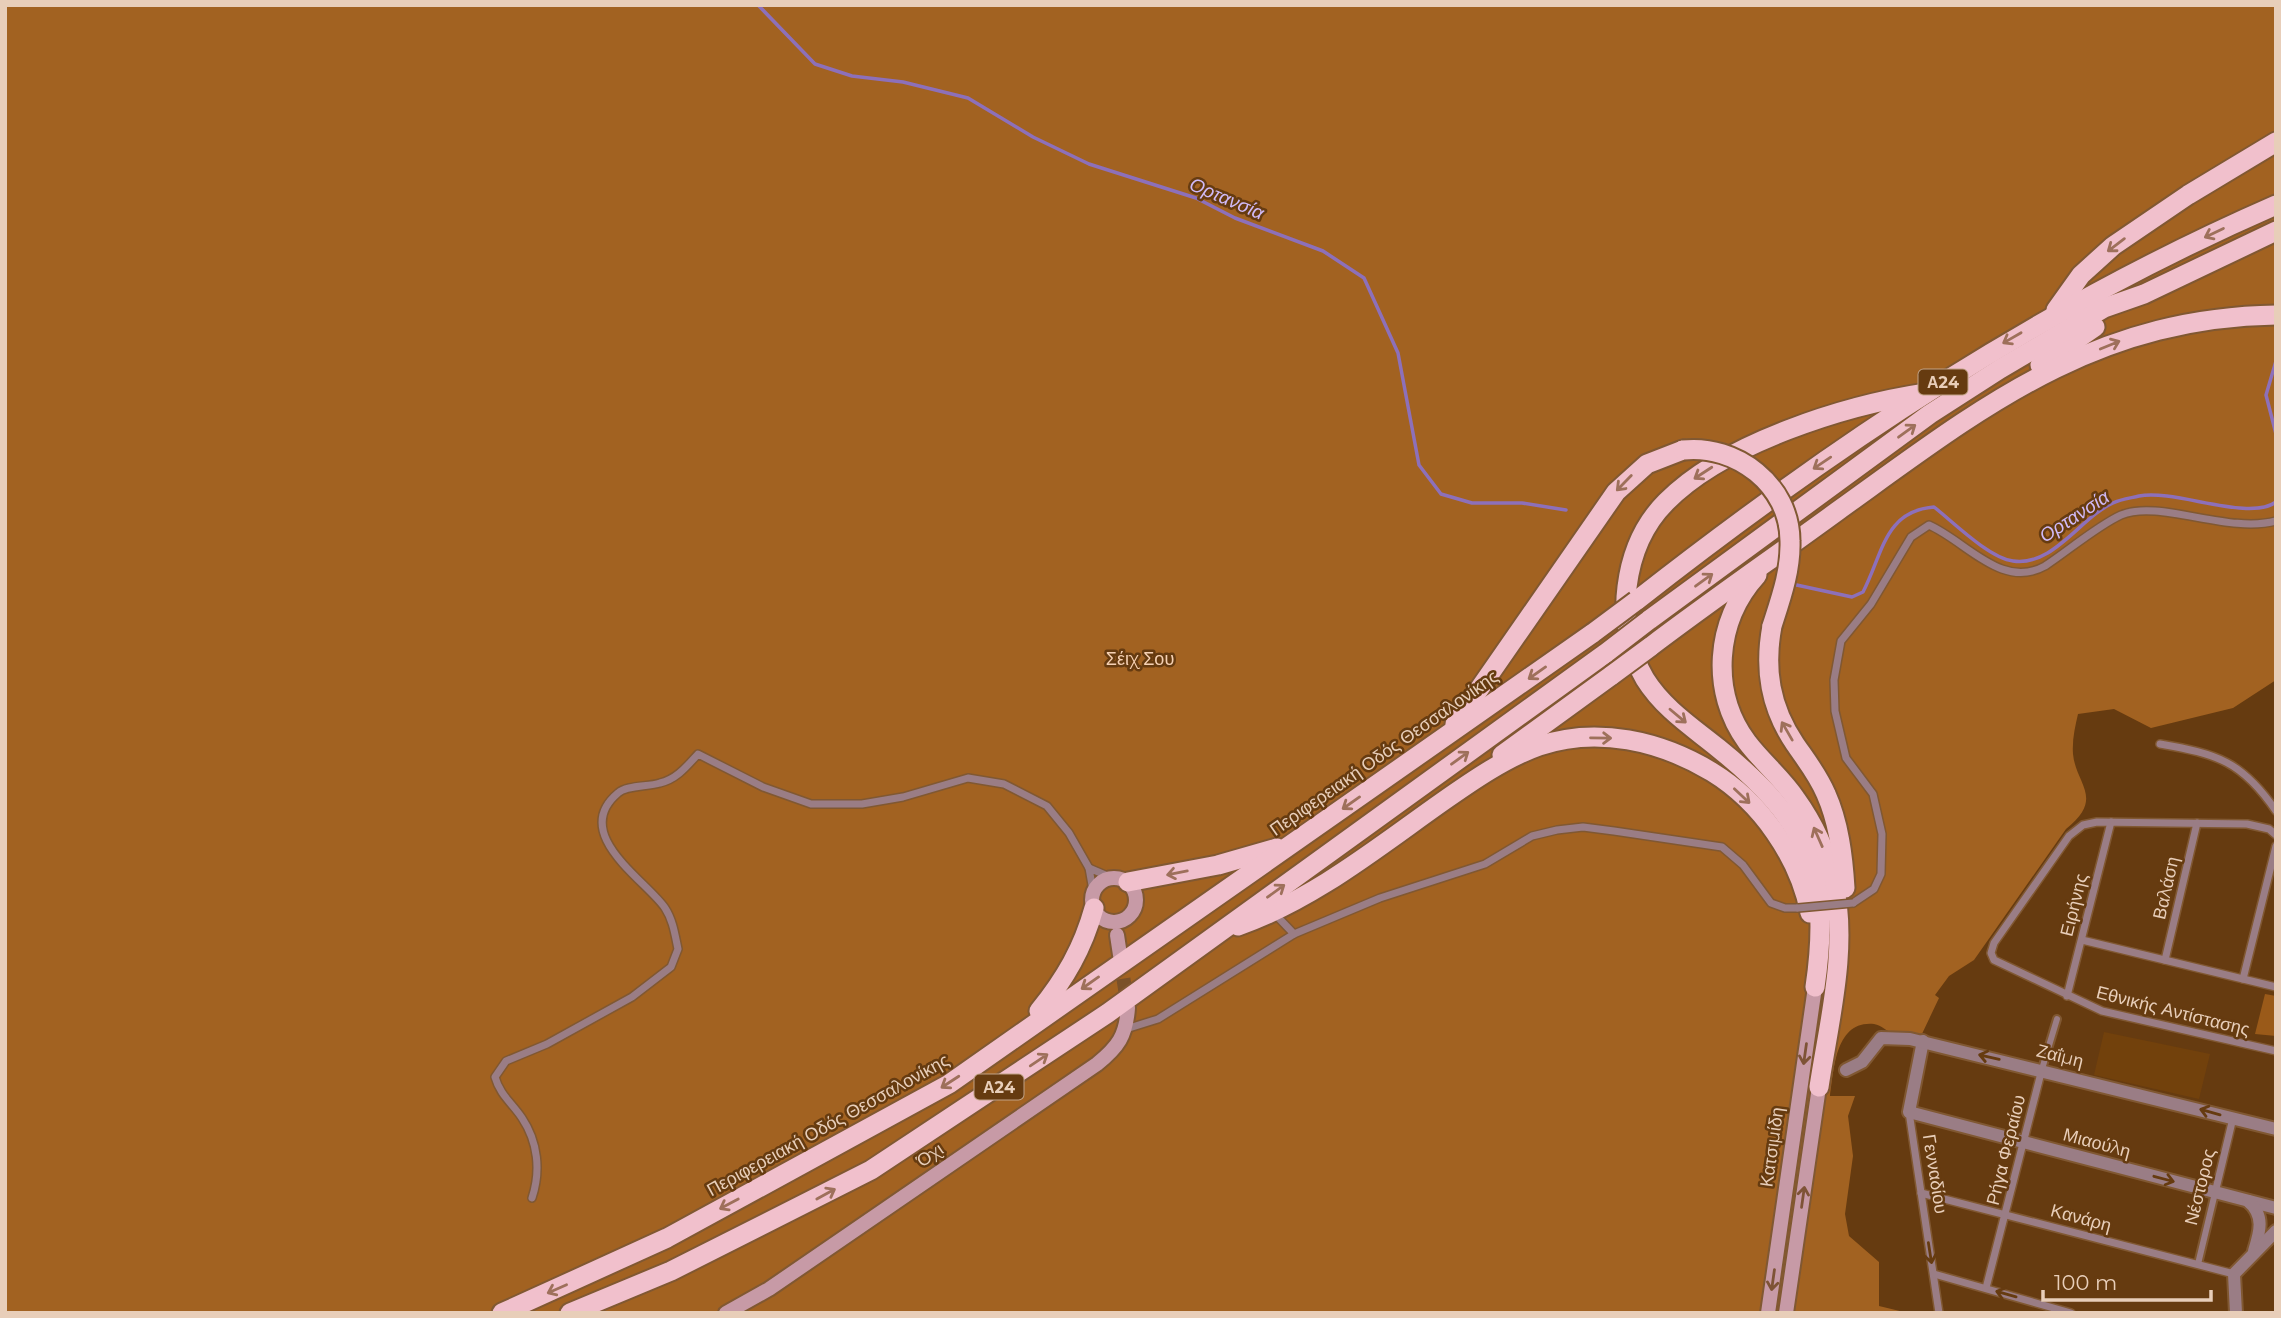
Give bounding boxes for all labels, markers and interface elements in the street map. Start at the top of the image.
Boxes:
water label: Ορτανσία [1186,172,1269,225]
one-way arrow [2204,227,2225,241]
one-way arrow [2107,238,2125,253]
one-way arrow [2002,332,2022,346]
one-way arrow [2099,338,2121,351]
road number: Α24 [1918,370,1968,394]
one-way arrow [1897,424,1916,439]
one-way arrow [1813,456,1832,470]
one-way arrow [1693,467,1713,481]
one-way arrow [1616,474,1633,491]
water label: Ορτανσία [2035,485,2115,548]
one-way arrow [1694,573,1713,587]
park label: Σέιχ Σου [1106,648,1174,670]
street label: Περιφερειακή Οδός Θεσσαλονίκης [1266,665,1503,841]
one-way arrow [1528,666,1547,680]
one-way arrow [1668,708,1686,723]
one-way arrow [1780,721,1794,741]
one-way arrow [1589,731,1612,744]
one-way arrow [1450,751,1469,765]
one-way arrow [1733,788,1750,805]
one-way arrow [1342,796,1361,810]
one-way arrow [1811,827,1824,848]
street label: Βαλάση [2148,854,2184,922]
one-way arrow [1166,866,1189,880]
street label: Ειρήνης [2056,871,2092,939]
one-way arrow [1266,883,1285,898]
one-way arrow [1081,976,1100,990]
street label: Εθνικής Αντίστασης [2094,981,2252,1041]
street label: Ζαΐμη [2034,1040,2086,1072]
one-way arrow [1798,1043,1811,1065]
street label: Περιφερειακή Οδός Θεσσαλονίκης [703,1049,953,1201]
one-way arrow [1978,1050,2001,1063]
one-way arrow [1029,1053,1049,1067]
road number: Α24 [974,1074,1024,1100]
one-way arrow [941,1075,960,1090]
street label: Ρήγα Φεραίου [1982,1093,2030,1207]
one-way arrow [2199,1104,2221,1117]
street label: Κατσιμίδη [1756,1106,1788,1188]
street label: Μιαούλη [2061,1123,2133,1163]
street label: Γενναδίου [1918,1133,1952,1215]
street label: Όχι [912,1138,948,1172]
street label: Νέστορος [2180,1146,2220,1227]
one-way arrow [2152,1173,2175,1186]
one-way arrow [1797,1186,1810,1209]
one-way arrow [815,1187,836,1200]
one-way arrow [720,1197,740,1211]
street label: Κανάρη [2048,1199,2114,1237]
one-way arrow [1924,1241,1937,1263]
scale bar [2043,1258,2211,1302]
one-way arrow [1766,1268,1779,1291]
text: 100 m [2054,1270,2117,1295]
one-way arrow [547,1283,568,1296]
one-way arrow [1995,1287,2018,1300]

